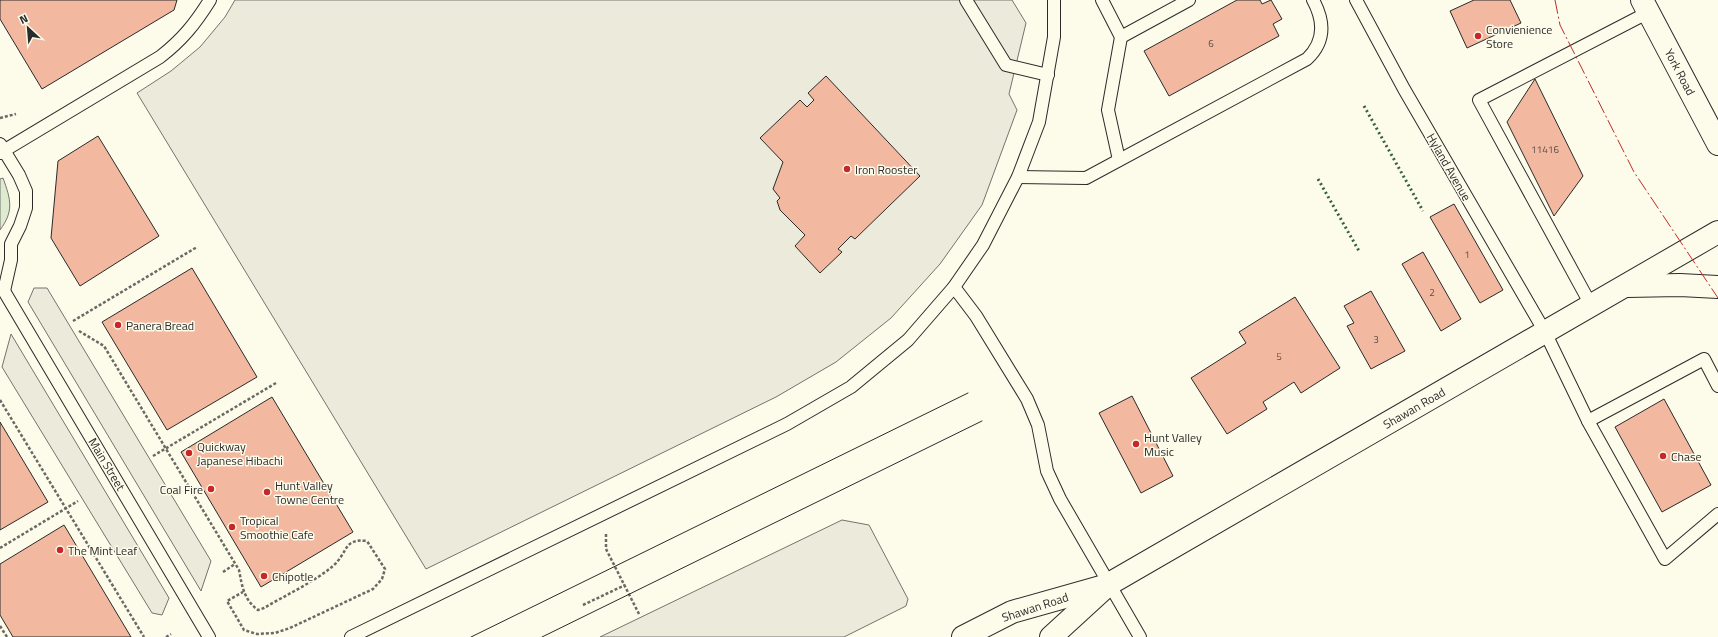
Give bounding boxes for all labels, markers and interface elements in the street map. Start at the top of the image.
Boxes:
north arrow [8,8,48,48]
text: N [17,10,31,28]
place label: Convienience Store [1486,20,1552,53]
marker: Convienience Store [1473,31,1483,41]
house number: 6 [1208,36,1214,51]
street label: York Road [1660,45,1700,99]
street label: Hyland Avenue [1422,129,1476,205]
house number: 11416 [1531,142,1559,157]
place label: Iron Rooster [855,160,917,179]
marker: Iron Rooster [842,164,852,174]
house number: 1 [1464,247,1470,262]
house number: 2 [1429,285,1435,300]
place label: Panera Bread [126,316,194,335]
marker: Panera Bread [113,320,123,330]
house number: 3 [1373,332,1379,347]
house number: 5 [1276,349,1282,364]
street label: Shawan Road [1379,382,1449,434]
place label: Hunt Valley Music [1144,428,1202,461]
street label: Main Street [84,434,131,495]
place label: Quickway Japanese Hibachi [197,437,283,470]
marker: Hunt Valley Music [1131,439,1141,449]
place label: Chase [1671,447,1702,466]
marker: Quickway Japanese Hibachi [184,448,194,458]
marker: Chase [1658,451,1668,461]
place label: Hunt Valley Towne Centre [275,476,344,509]
place label: Coal Fire [160,480,203,499]
marker: Coal Fire [206,484,216,494]
marker: Hunt Valley Towne Centre [262,487,272,497]
place label: Tropical Smoothie Cafe [240,511,314,544]
marker: Tropical Smoothie Cafe [227,522,237,532]
place label: The Mint Leaf [68,541,137,560]
marker: The Mint Leaf [55,545,65,555]
place label: Chipotle [272,567,313,586]
marker: Chipotle [259,571,269,581]
street label: Shawan Road [999,587,1071,627]

